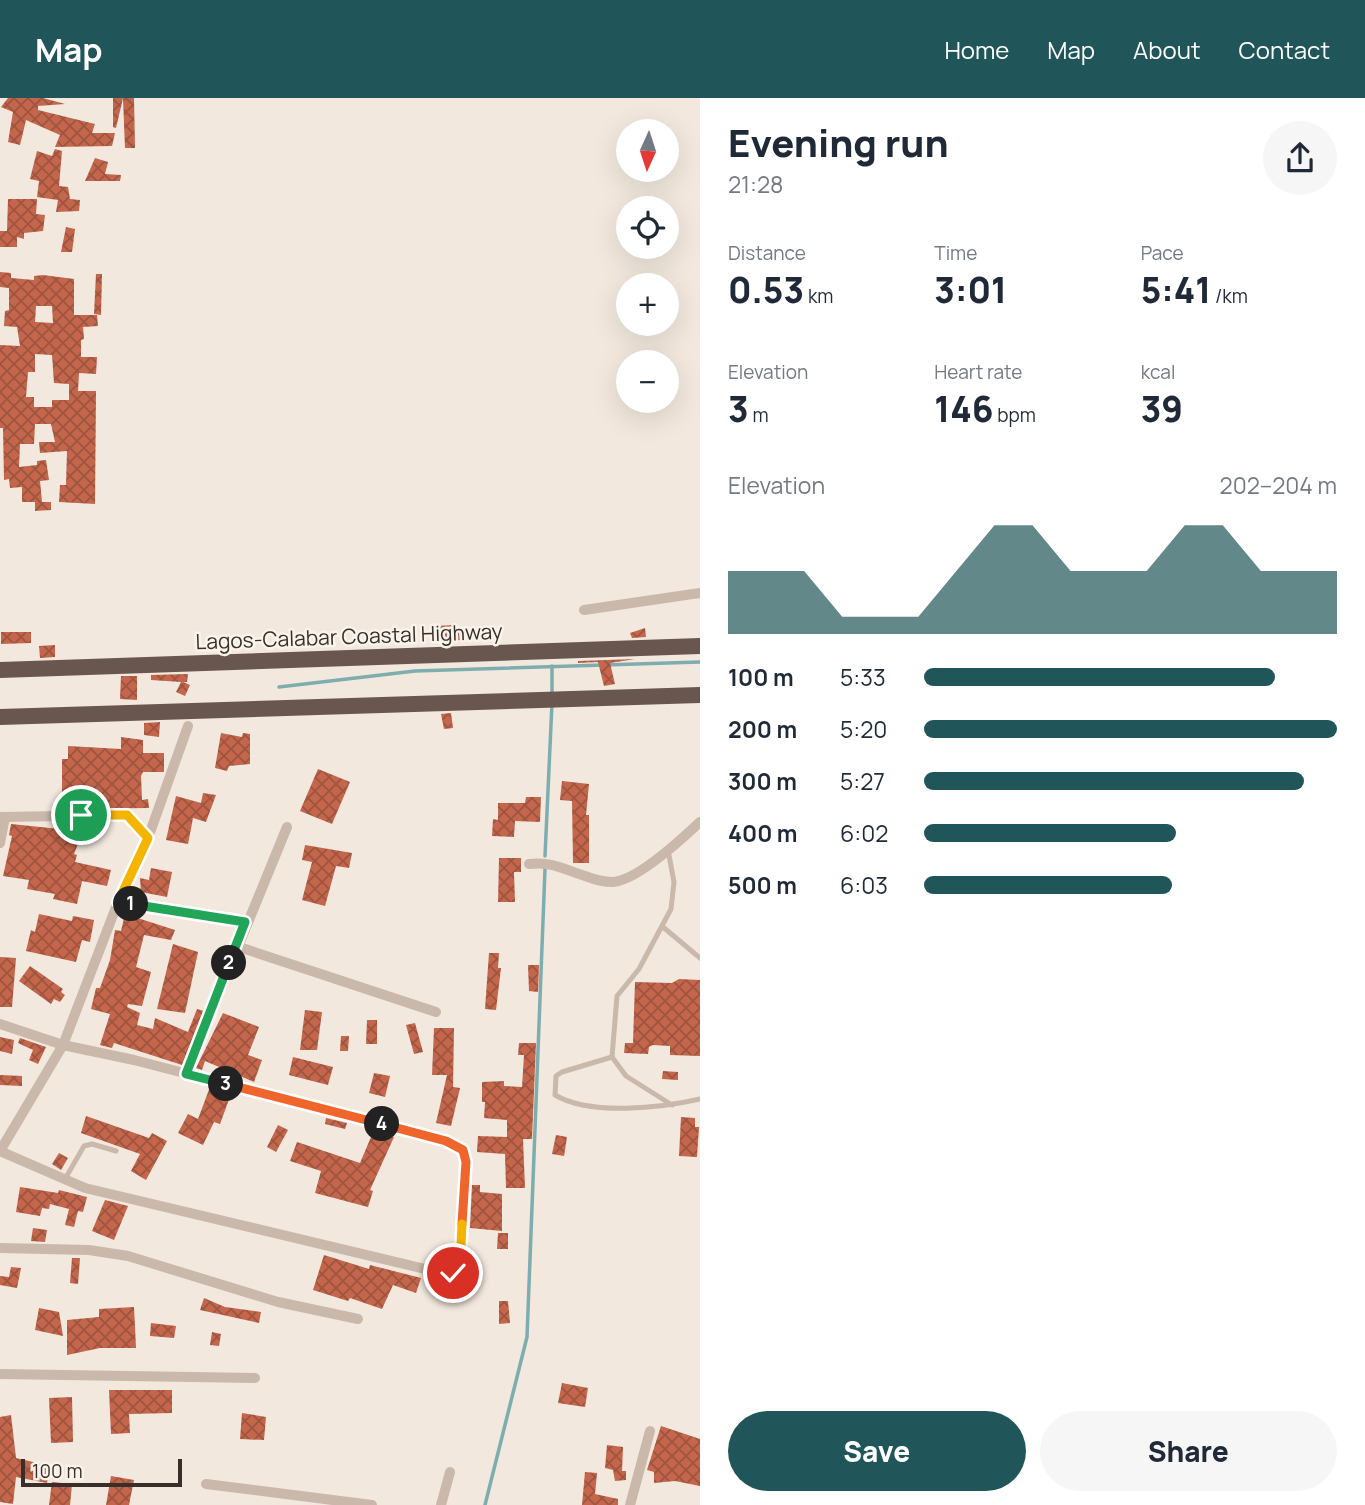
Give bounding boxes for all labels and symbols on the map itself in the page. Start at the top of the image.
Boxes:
north arrow [616,119,679,182]
street label: Lagos-Calabar Coastal Highway [195,617,503,655]
pin [51,785,111,845]
pin: 1 [114,886,148,922]
pin: 2 [212,946,246,980]
pin: 3 [208,1066,244,1102]
pin: 4 [364,1107,400,1142]
pin [423,1243,483,1303]
scale bar [21,1456,182,1488]

